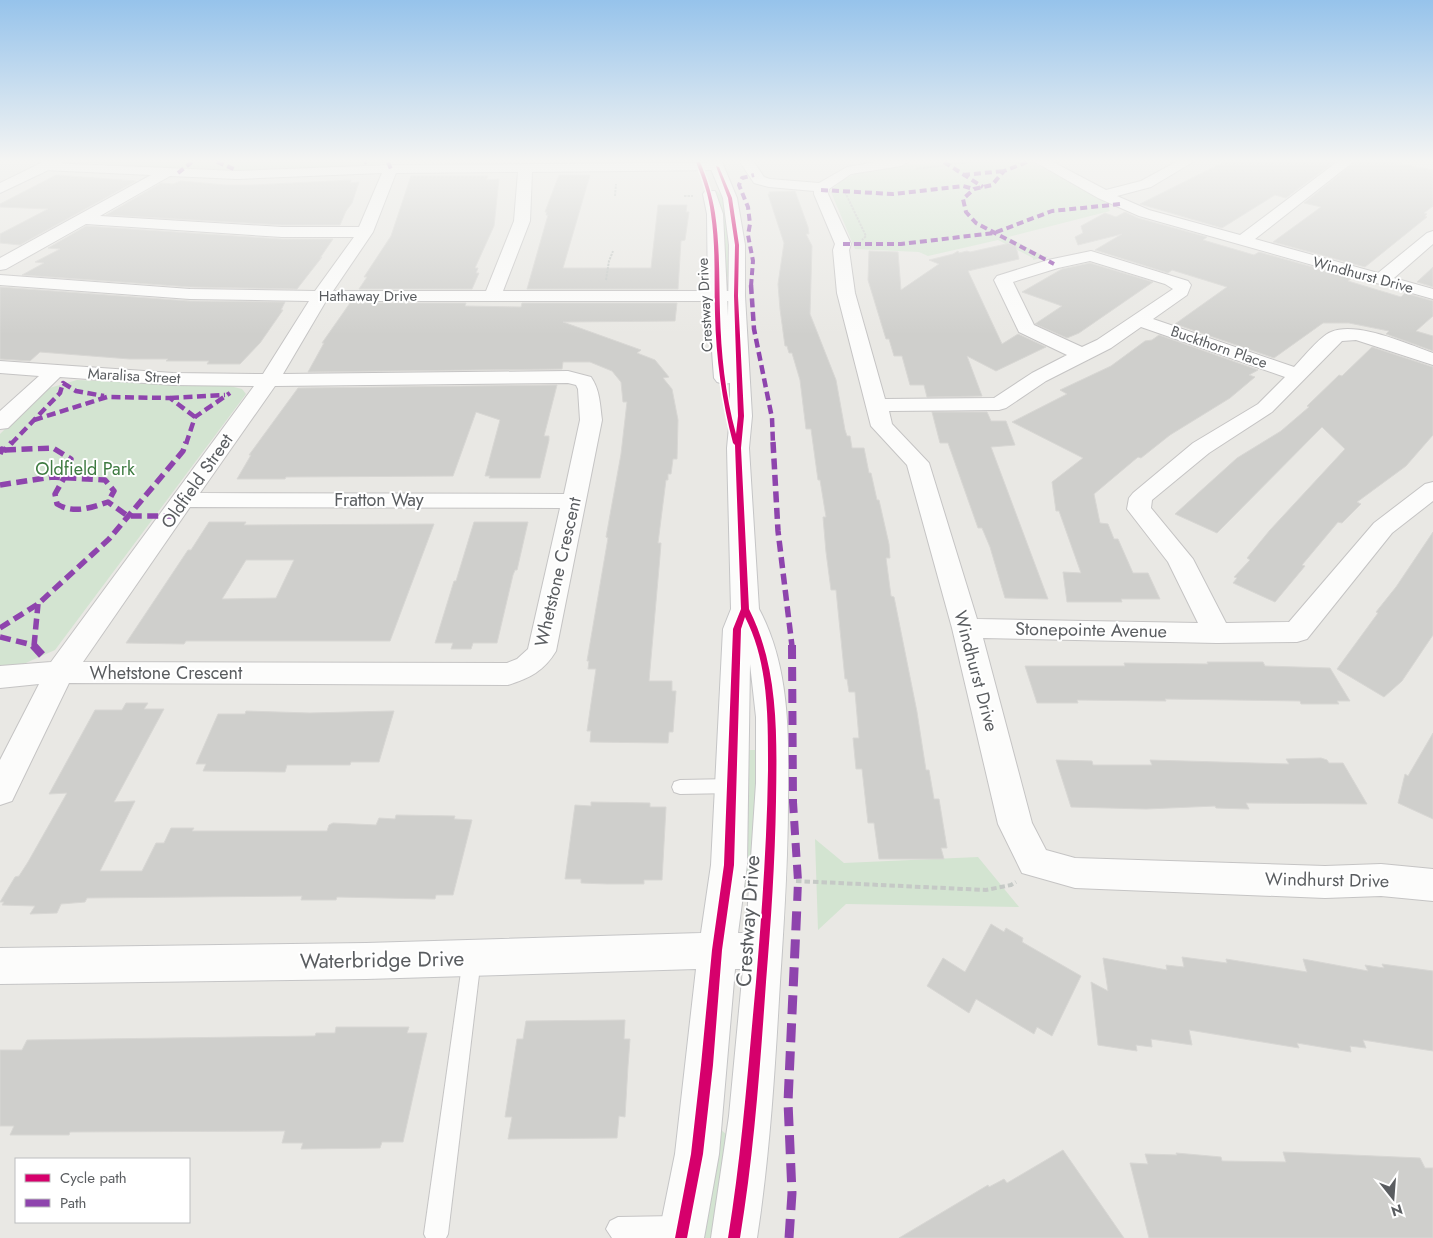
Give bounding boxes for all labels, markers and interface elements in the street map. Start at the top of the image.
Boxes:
street label: Windhurst Drive [1310,251,1416,299]
street label: Crestway Drive [692,257,718,353]
street label: Hathaway Drive [319,285,417,307]
street label: Buckthorn Place [1168,320,1271,374]
street label: Maralisa Street [87,363,181,389]
street label: Oldfield Street [155,428,240,534]
park label: Oldfield Park [35,456,135,482]
street label: Fratton Way [334,487,424,513]
street label: Whetstone Crescent [528,494,588,649]
street label: Windhurst Drive [947,608,1005,734]
street label: Stonepointe Avenue [1015,616,1167,644]
street label: Whetstone Crescent [90,660,243,686]
street label: Crestway Drive [728,854,768,988]
street label: Windhurst Drive [1265,866,1389,894]
street label: Waterbridge Drive [300,944,465,976]
legend [15,1158,190,1223]
text: Cycle path [60,1167,127,1189]
north arrow [1368,1173,1418,1223]
text: Path [60,1192,86,1214]
text: N [1389,1199,1405,1222]

